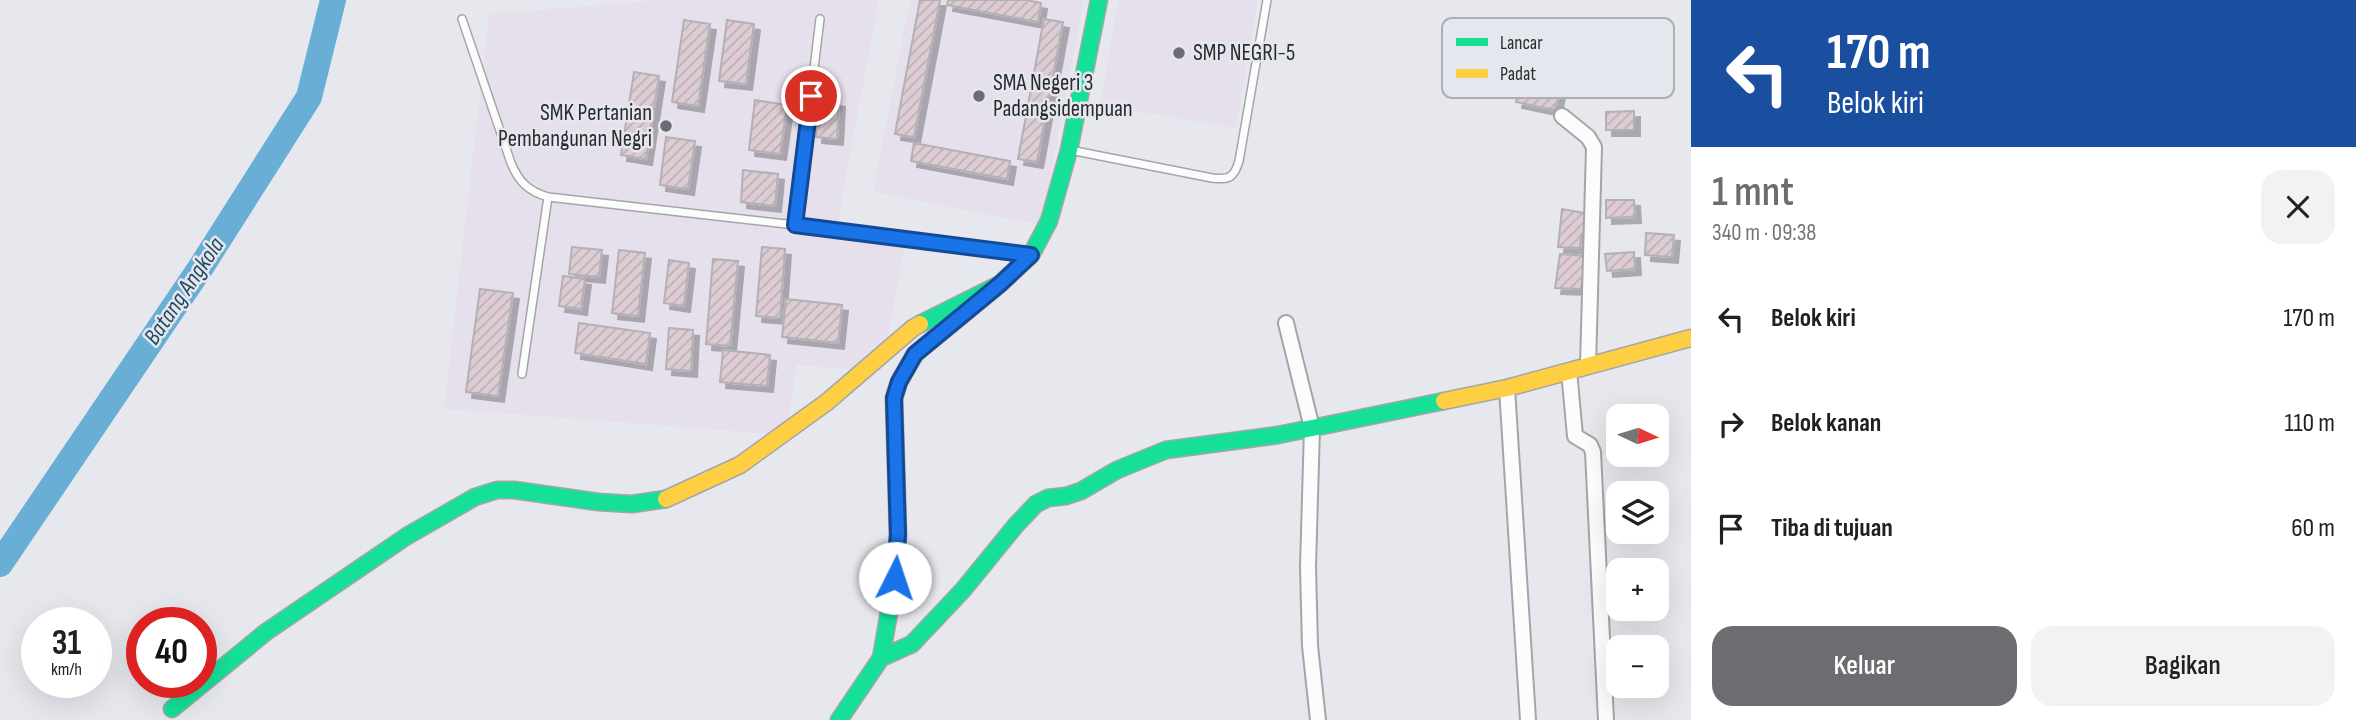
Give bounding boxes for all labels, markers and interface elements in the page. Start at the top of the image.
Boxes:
legend [1442,18,1674,98]
text: 170 m [1827,24,1931,83]
icon: left [1712,28,1803,119]
text: Lancar [1500,32,1543,55]
place label: SMP NEGRI-5 [1193,39,1295,67]
marker: SMP NEGRI-5 [1171,45,1187,61]
text: Padat [1500,63,1536,86]
pin [781,66,841,126]
place label: SMA Negeri 3 Padangsidempuan [993,69,1133,123]
icon: arrive [792,77,830,115]
text: Belok kiri [1827,84,1924,123]
marker: SMA Negeri 3 Padangsidempuan [971,88,987,104]
place label: SMK Pertanian Pembangunan Negri [498,99,652,153]
marker: SMK Pertanian Pembangunan Negri [658,118,674,134]
text: 1 mnt [1712,167,1794,218]
button: close [2261,170,2335,244]
text: 340 m · 09:38 [1712,219,1816,247]
water label: Batang Angkola [138,232,231,350]
icon: left [1712,300,1750,338]
text: Belok kiri [1771,303,1856,334]
text: 170 m [2283,303,2335,334]
north arrow [1606,404,1670,467]
map controls [1606,404,1669,698]
icon: right [1712,405,1750,443]
text: Belok kanan [1771,408,1881,439]
text: 110 m [2284,408,2335,439]
button: layers [1606,481,1669,544]
icon: arrive [1712,510,1750,548]
text: Tiba di tujuan [1771,513,1893,544]
text: 60 m [2291,513,2335,544]
position arrow [858,541,932,615]
button: + [1606,558,1669,621]
speed limit sign: 40 [126,607,217,698]
text: 31 [52,622,81,665]
button: Keluar [1712,626,2017,706]
button: Bagikan [2031,626,2335,706]
button: − [1606,635,1669,698]
text: km/h [51,659,82,680]

